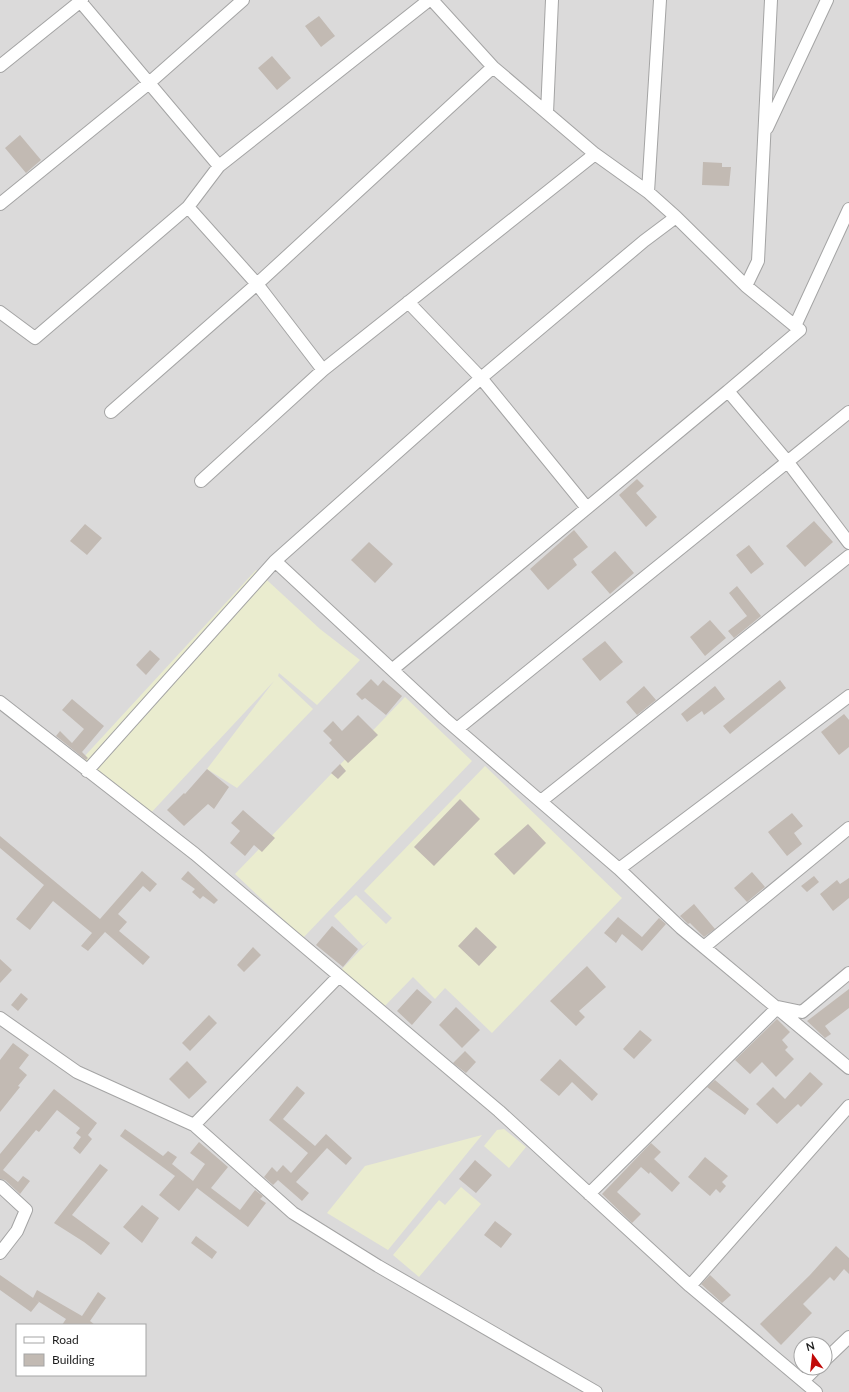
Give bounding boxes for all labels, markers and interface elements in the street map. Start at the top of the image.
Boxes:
legend [16,1324,146,1376]
text: Road [52,1332,79,1347]
north arrow [793,1336,833,1376]
text: N [805,1338,816,1353]
text: Building [52,1352,95,1367]

